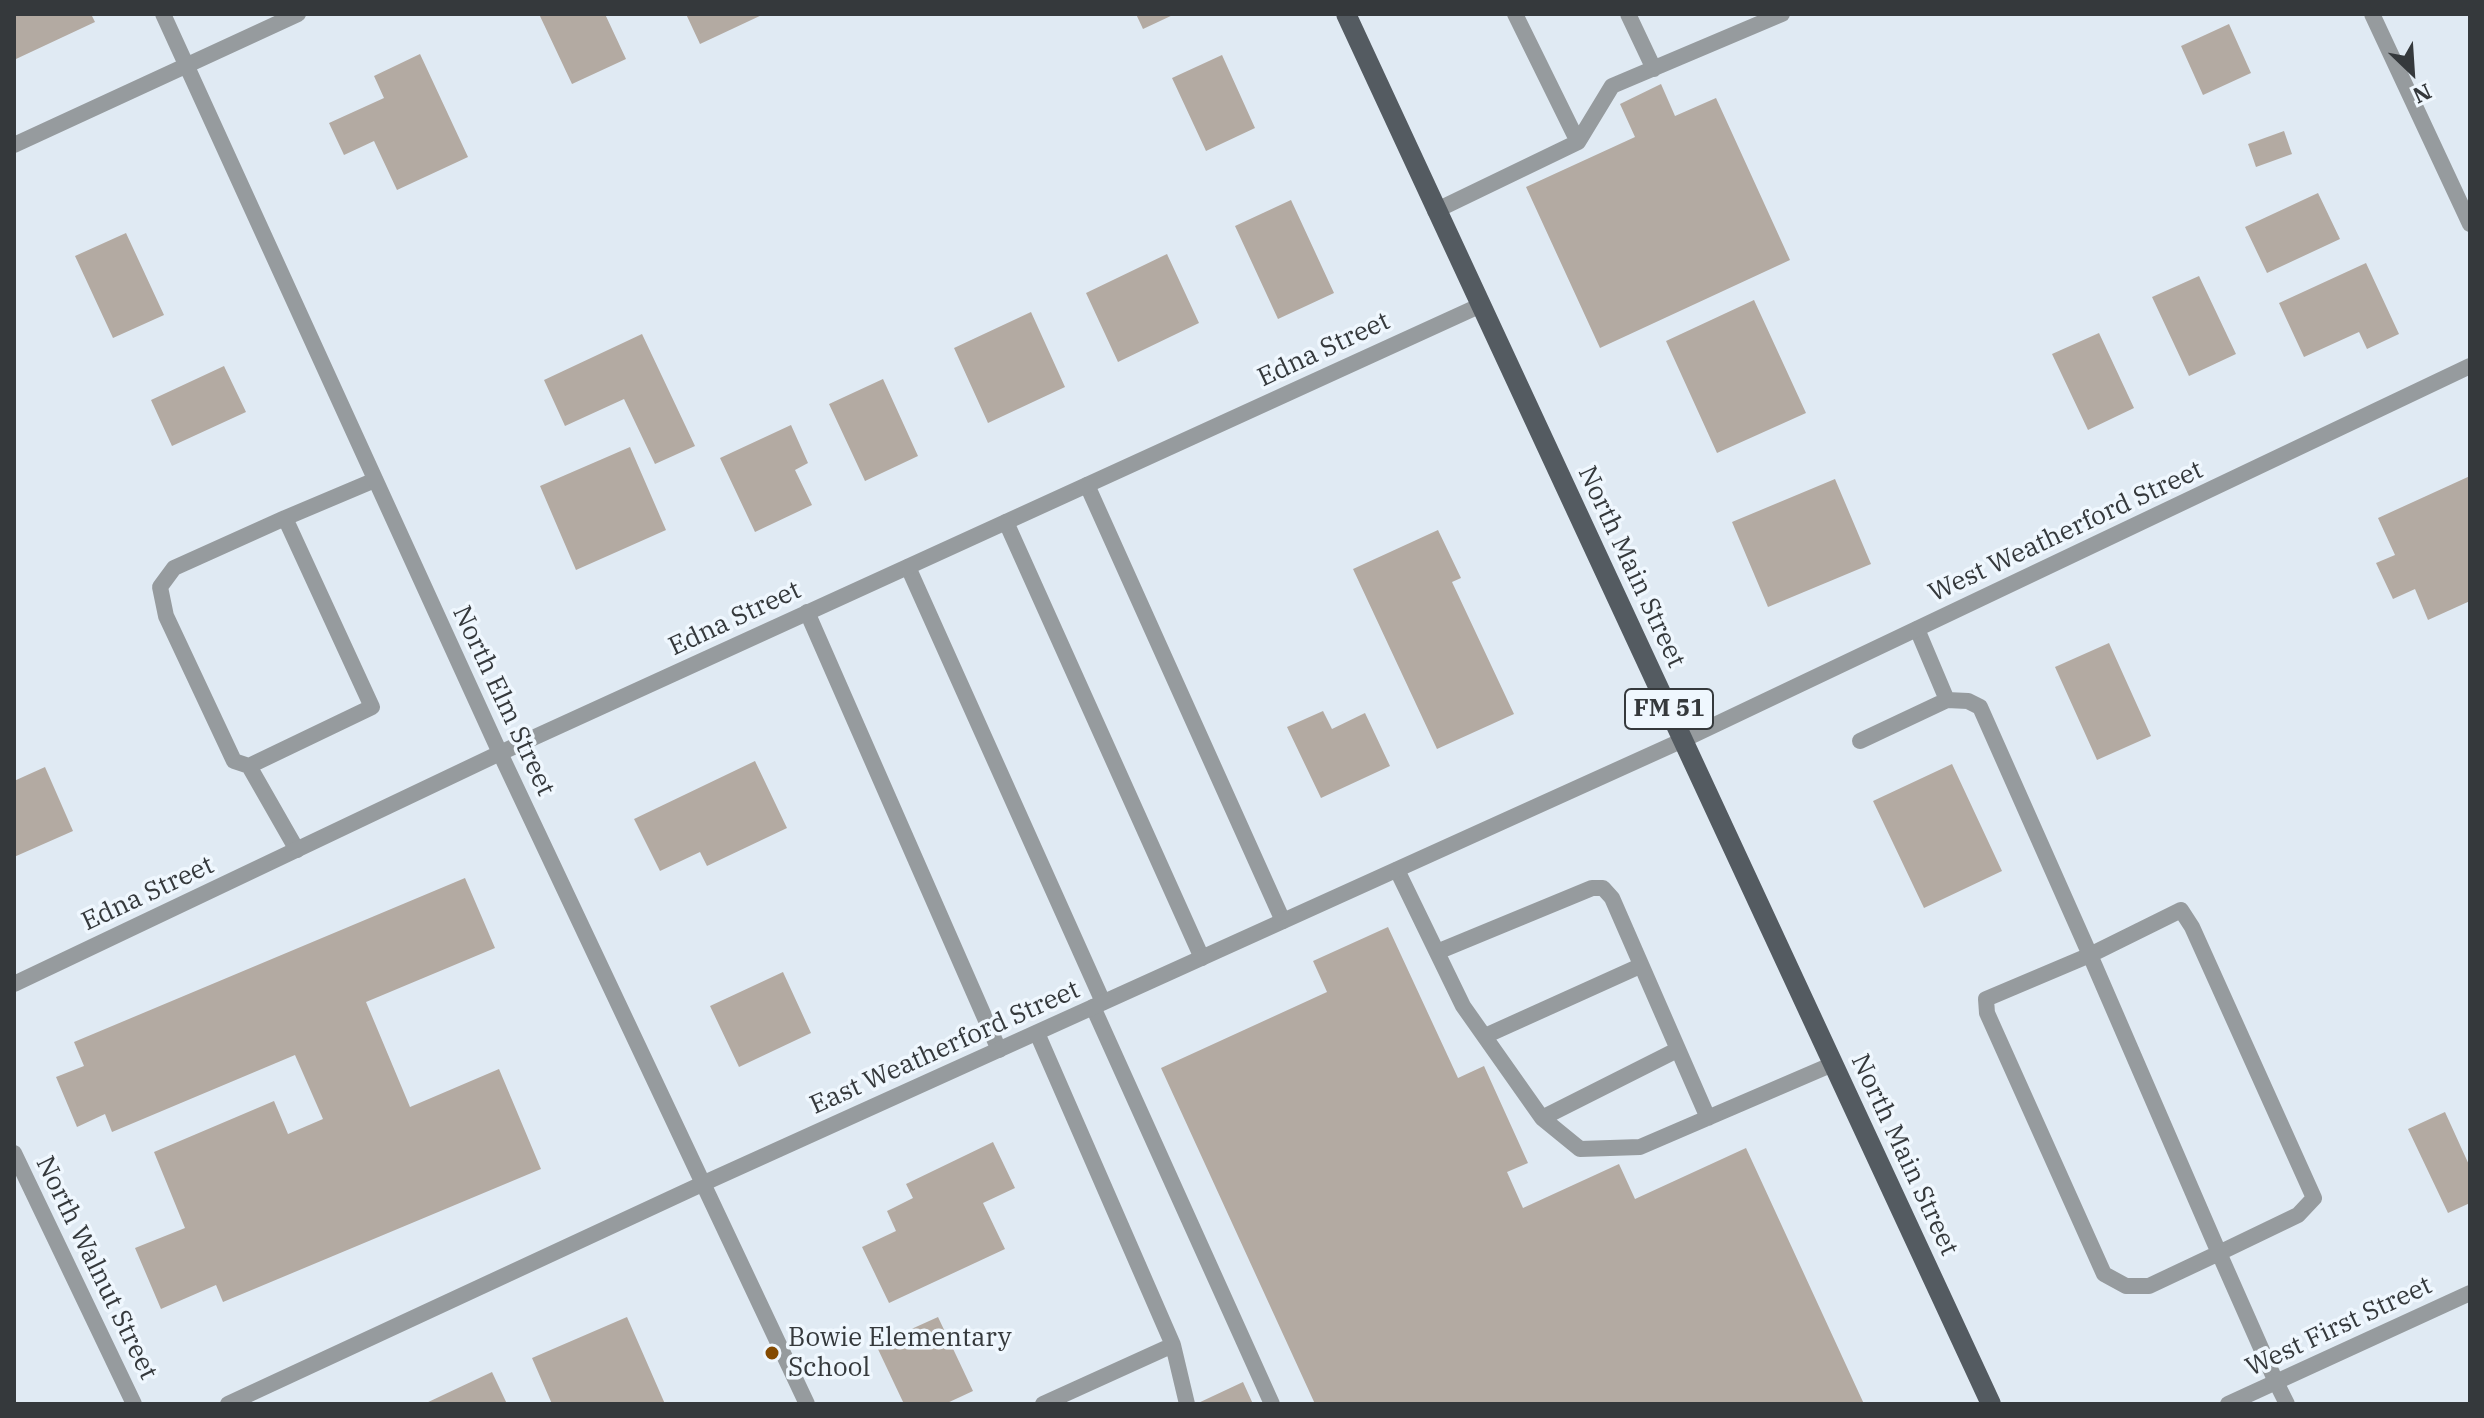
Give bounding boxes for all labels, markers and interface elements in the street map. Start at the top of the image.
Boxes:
north arrow [2372,32,2452,112]
text: N [2408,77,2436,111]
street label: Edna Street [1253,306,1395,394]
street label: West Weatherford Street [1924,455,2208,609]
street label: North Main Street [1571,461,1691,673]
street label: Edna Street [664,575,806,663]
street label: North Elm Street [445,601,561,801]
road number: FM 51 [1625,689,1713,729]
street label: Edna Street [77,850,219,938]
street label: East Weatherford Street [805,974,1085,1122]
street label: North Main Street [1844,1049,1964,1261]
street label: North Walnut Street [28,1151,164,1385]
street label: West First Street [2241,1270,2437,1384]
place label: Bowie Elementary School [788,1322,1012,1384]
marker: Bowie Elementary School [763,1344,781,1362]

